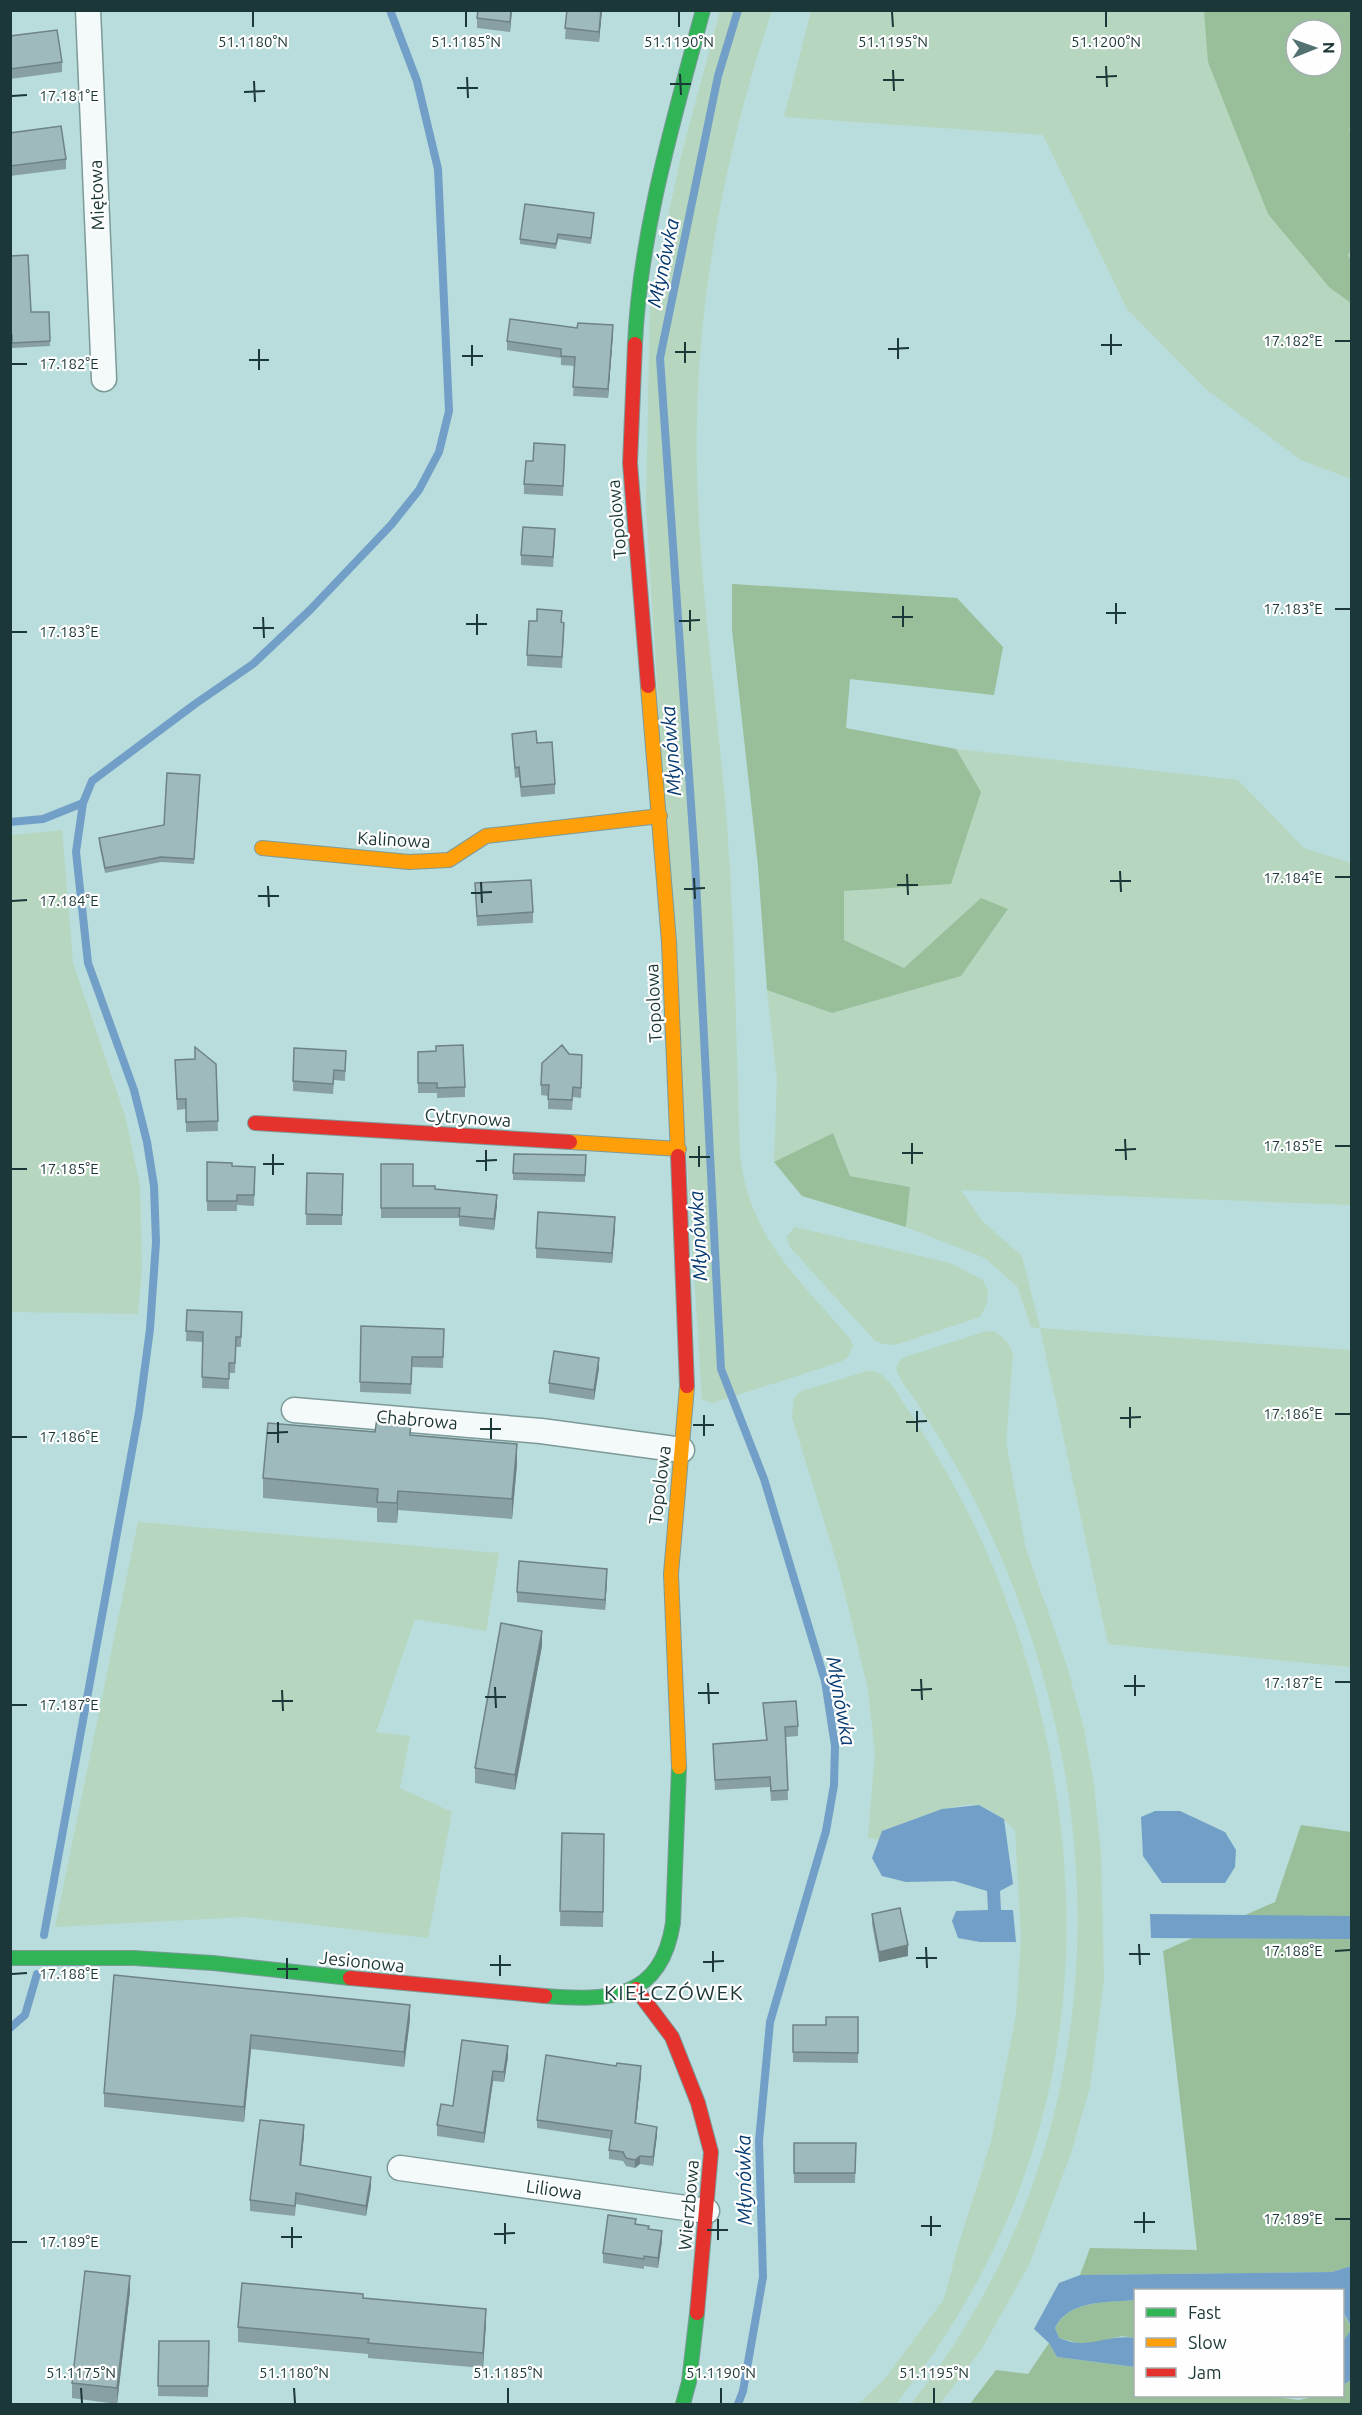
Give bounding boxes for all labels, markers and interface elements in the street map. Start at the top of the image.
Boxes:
north arrow [1284,18,1344,78]
text: 51.1180°N [218,33,288,50]
text: 51.1185°N [431,33,501,50]
text: 51.1190°N [644,33,714,50]
text: 51.1195°N [858,33,928,50]
text: 51.1200°N [1071,33,1141,50]
text: N [1320,42,1338,54]
text: 17.181°E [39,87,99,104]
street label: Miętowa [85,159,107,231]
water label: Młynówka [642,216,683,309]
text: 17.182°E [1263,332,1323,349]
text: 17.182°E [39,355,99,372]
street label: Topolowa [603,479,629,559]
text: 17.183°E [1263,600,1323,617]
text: 17.183°E [39,623,99,640]
water label: Młynówka [656,705,685,797]
street label: Kalinowa [357,827,431,851]
text: 17.184°E [1263,869,1323,886]
text: 17.184°E [39,892,99,909]
street label: Topolowa [641,963,665,1043]
street label: Cytrynowa [424,1104,512,1130]
text: 17.185°E [1263,1137,1323,1154]
text: 17.185°E [39,1160,99,1177]
water label: Młynówka [684,1190,711,1282]
street label: Chabrowa [376,1405,459,1433]
text: 17.186°E [1263,1405,1323,1422]
text: 17.186°E [39,1428,99,1445]
street label: Topolowa [644,1444,674,1525]
water label: Młynówka [822,1654,861,1748]
text: 17.187°E [1263,1674,1323,1691]
text: 17.187°E [39,1696,99,1713]
text: 17.188°E [1263,1942,1323,1959]
street label: Jesionowa [319,1947,406,1975]
text: 17.188°E [39,1965,99,1982]
district label: KIEŁCZÓWEK [604,1980,744,2004]
water label: Młynówka [731,2134,756,2225]
street label: Wierzbowa [674,2159,702,2251]
street label: Liliowa [525,2175,583,2203]
text: 17.189°E [1263,2210,1323,2227]
text: 17.189°E [39,2233,99,2250]
legend [1134,2289,1344,2397]
text: Fast [1188,2302,1221,2322]
text: Slow [1188,2332,1227,2352]
text: Jam [1188,2362,1222,2382]
text: 51.1175°N [46,2364,116,2381]
text: 51.1180°N [259,2364,329,2381]
text: 51.1185°N [473,2364,543,2381]
text: 51.1190°N [686,2364,756,2381]
text: 51.1195°N [899,2364,969,2381]

